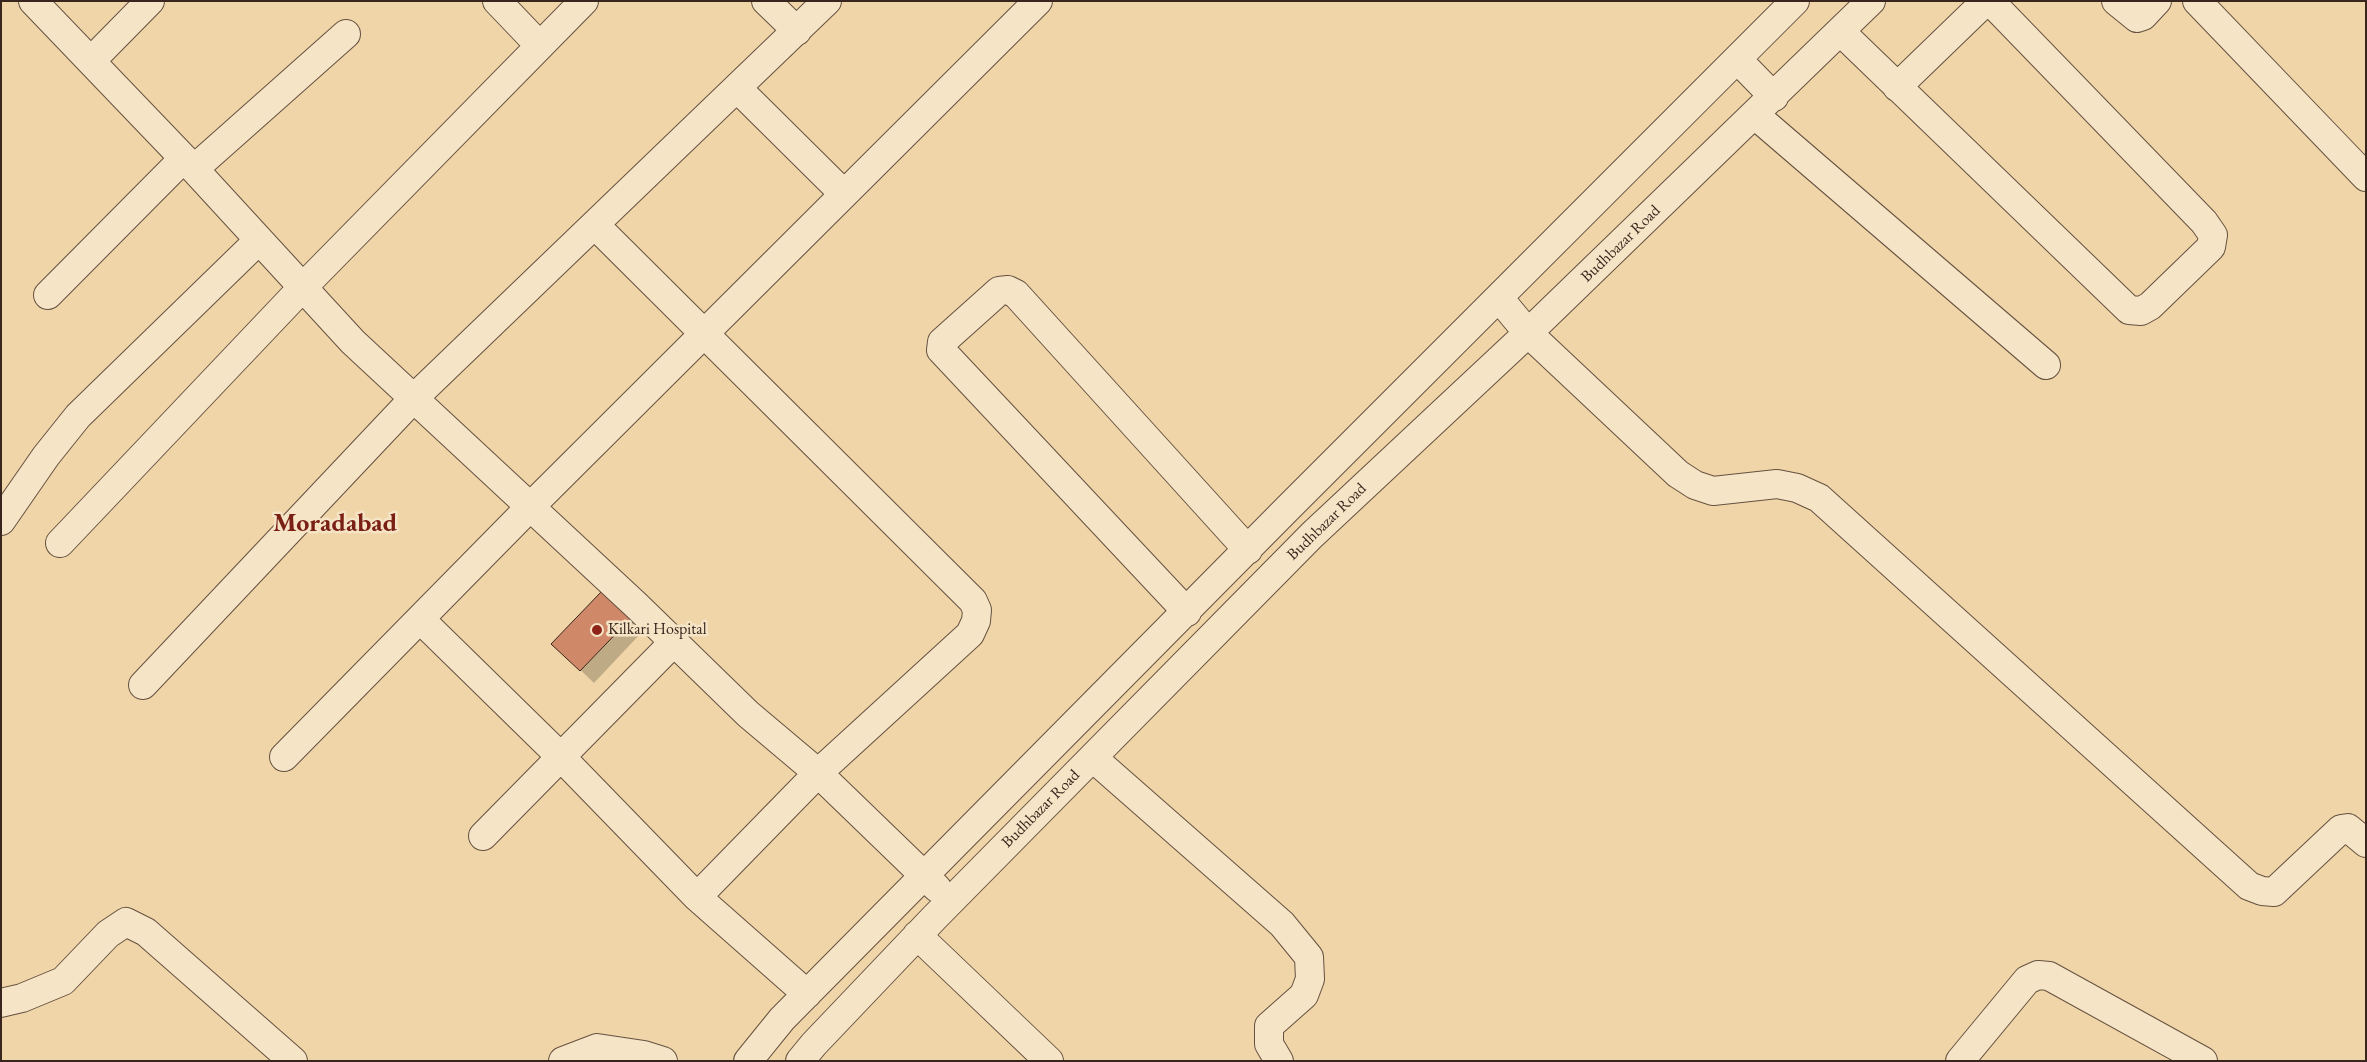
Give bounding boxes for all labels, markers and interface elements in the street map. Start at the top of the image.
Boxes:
street label: Budhbazar Road [1577,201,1665,287]
street label: Budhbazar Road [1283,479,1371,565]
district label: Moradabad [273,508,397,540]
place label: Kilkari Hospital [608,620,707,640]
marker: Kilkari Hospital [590,623,604,637]
street label: Budhbazar Road [998,766,1084,852]

